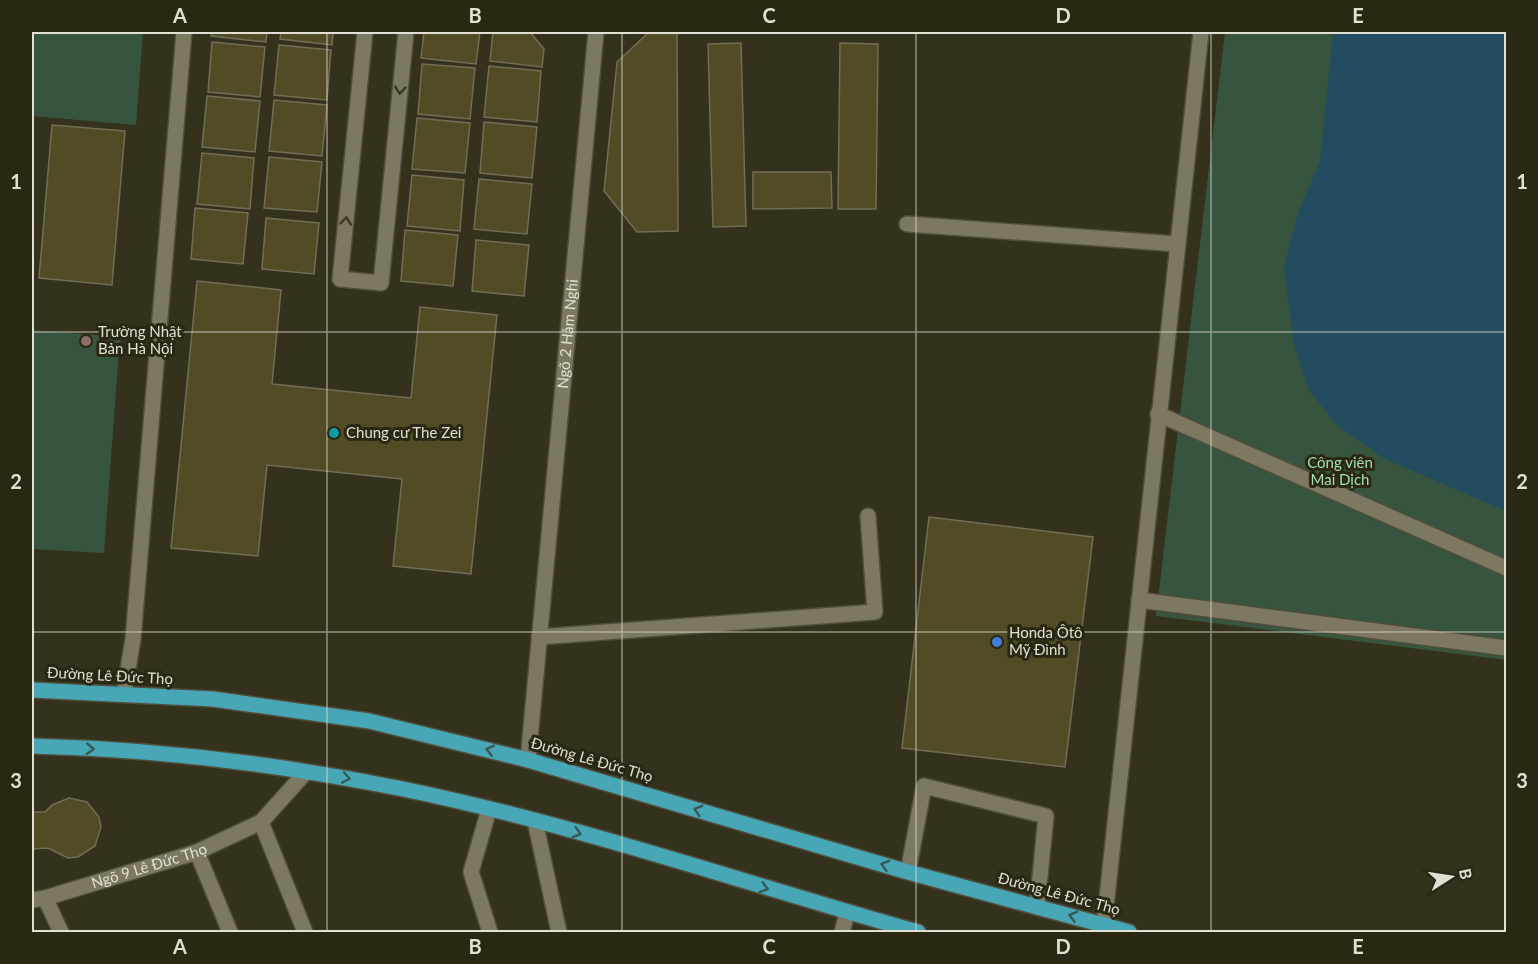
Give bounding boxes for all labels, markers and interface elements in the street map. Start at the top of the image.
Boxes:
text: A [172,3,187,27]
text: B [468,3,482,27]
text: C [762,3,776,27]
text: D [1055,3,1071,27]
text: E [1352,3,1364,27]
one-way arrow [395,85,407,94]
text: 1 [10,169,22,193]
text: 1 [1516,169,1528,193]
one-way arrow [339,216,352,225]
street label: Ngõ 2 Hàm Nghi [553,278,581,389]
place label: Trường Nhật Bản Hà Nội [98,322,182,357]
marker: Trường Nhật Bản Hà Nội [79,334,93,348]
place label: Chung cư The Zei [346,423,461,441]
marker: Chung cư The Zei [327,426,341,440]
park label: Công viên Mai Dịch [1307,453,1373,488]
text: 2 [10,469,22,493]
text: 2 [1516,469,1528,493]
place label: Honda Ôtô Mỹ Đình [1009,623,1083,658]
marker: Honda Ôtô Mỹ Đình [990,635,1004,649]
street label: Đường Lê Đức Thọ [47,663,173,687]
street label: Đường Lê Đức Thọ [529,733,655,785]
one-way arrow [85,742,94,755]
one-way arrow [485,745,495,758]
text: 3 [10,768,22,792]
text: 3 [1516,768,1528,792]
one-way arrow [341,771,351,784]
one-way arrow [693,805,704,817]
one-way arrow [571,826,582,838]
street label: Ngõ 9 Lê Đức Thọ [89,839,209,891]
north arrow [1421,847,1481,907]
one-way arrow [880,860,891,872]
text: B [1456,867,1477,881]
street label: Đường Lê Đức Thọ [996,868,1122,918]
one-way arrow [758,881,769,893]
one-way arrow [1068,911,1078,924]
text: A [172,934,187,958]
text: B [468,934,482,958]
text: C [762,934,776,958]
text: D [1055,934,1071,958]
text: E [1352,934,1364,958]

